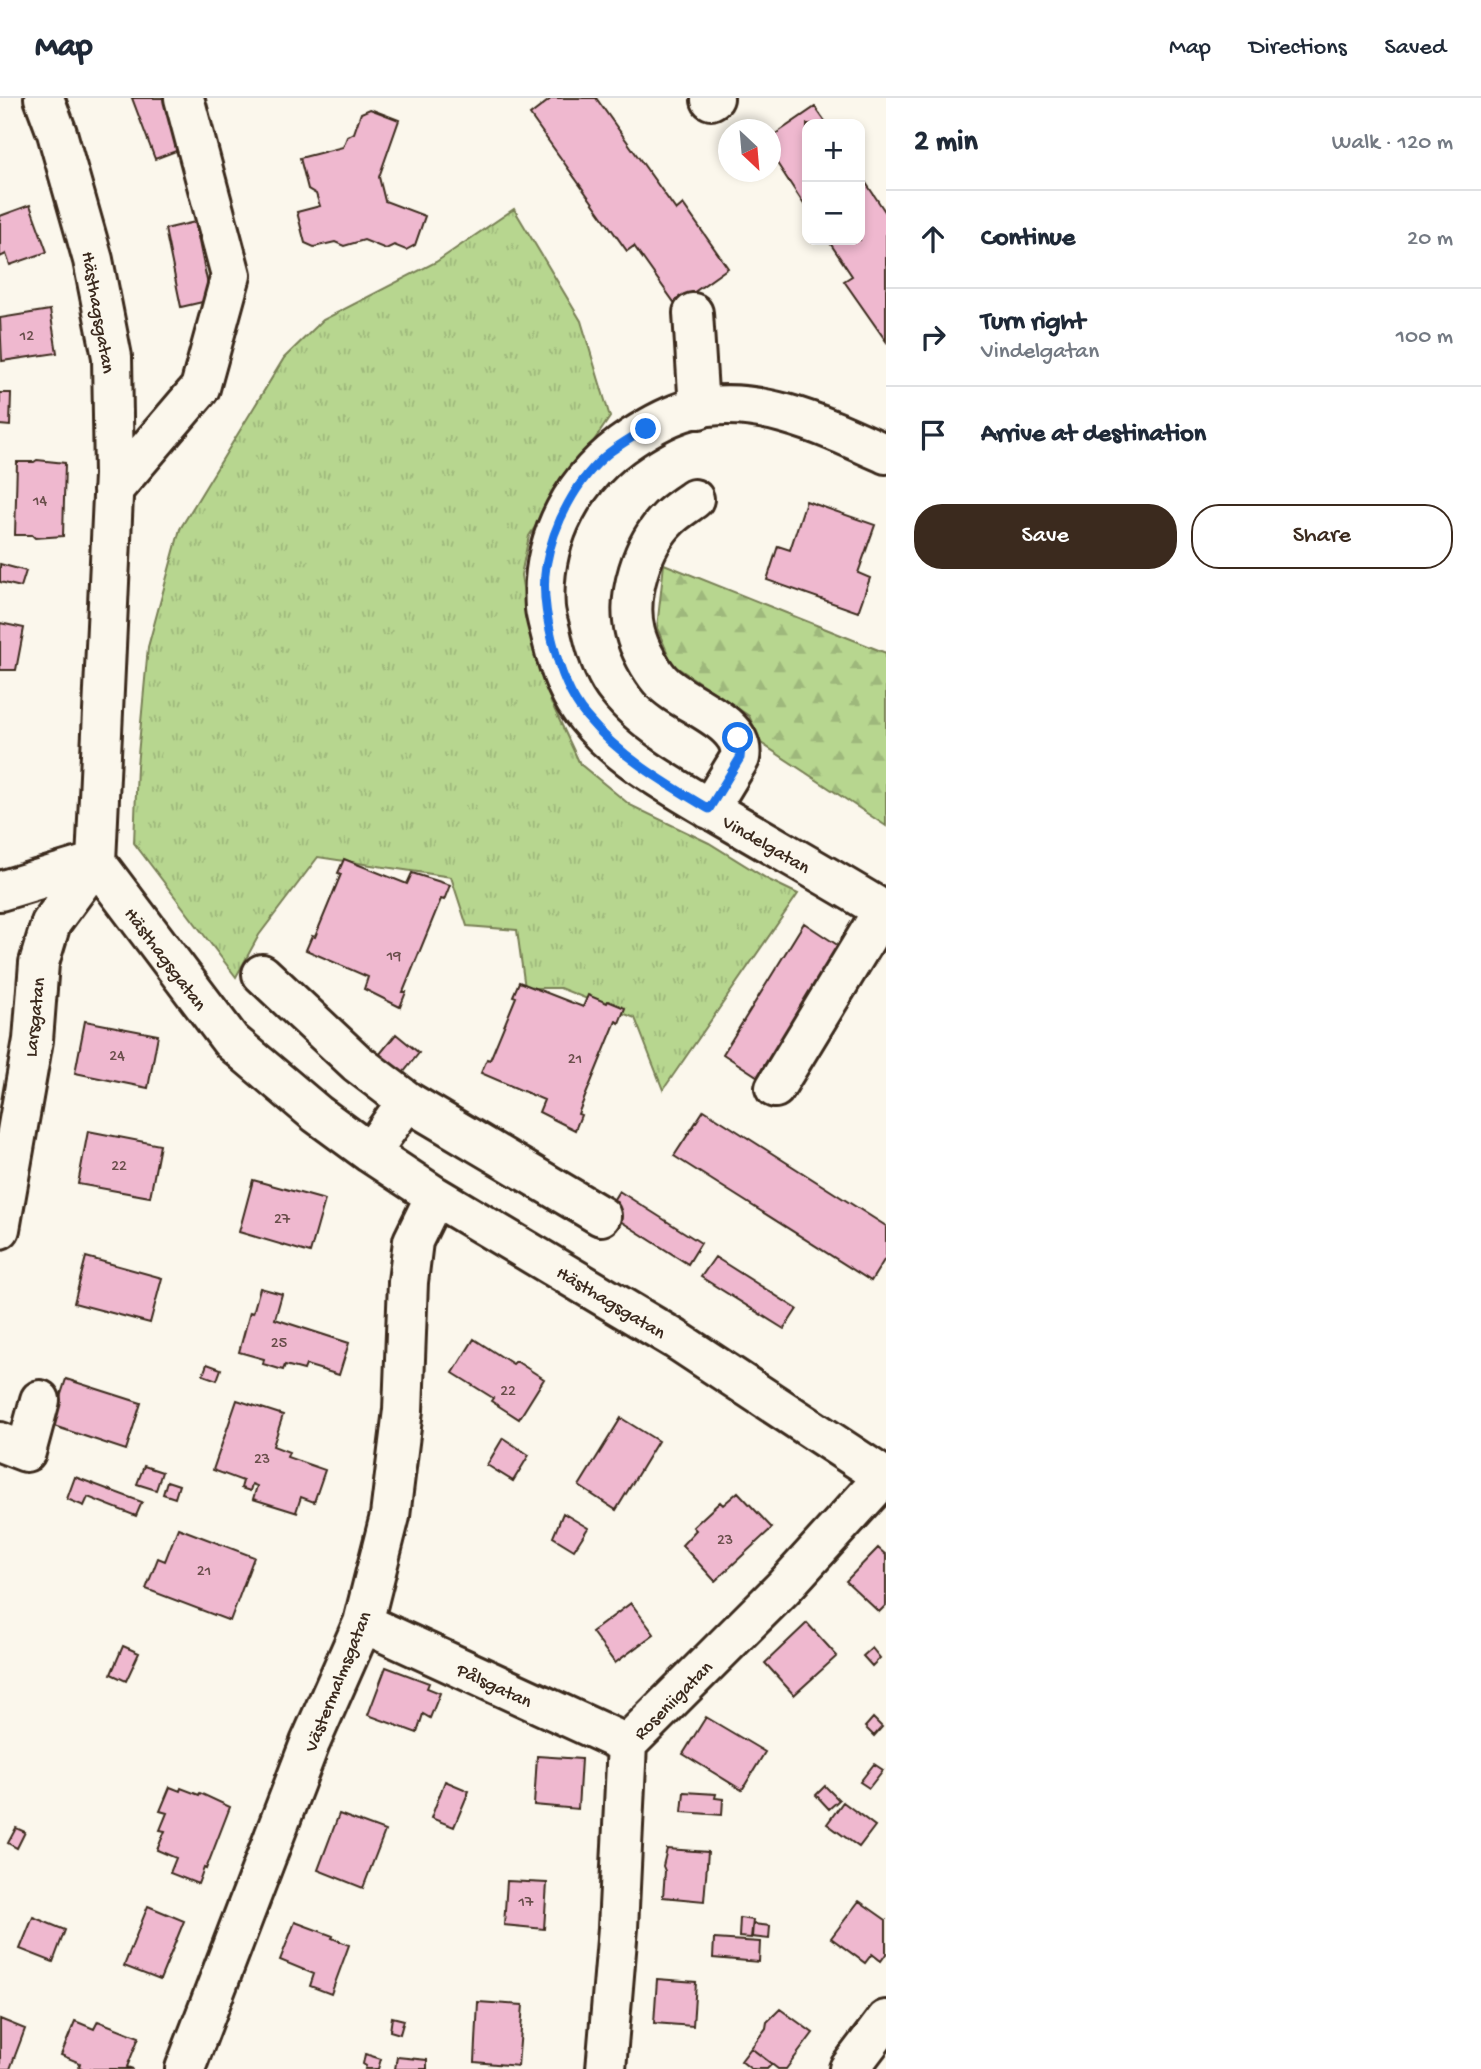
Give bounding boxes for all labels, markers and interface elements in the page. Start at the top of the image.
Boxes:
text: Map [35,29,92,67]
text: Map [1169,34,1211,63]
text: Directions [1249,34,1347,63]
text: Saved [1385,34,1446,63]
north arrow [718,119,781,182]
map controls [802,119,865,245]
button: + [802,119,865,182]
text: 2 min [914,126,978,161]
text: Walk · 120 m [1332,130,1453,157]
button: − [802,182,865,245]
icon: ahead [914,220,952,258]
text: Continue [981,224,1075,255]
text: 20 m [1407,226,1453,253]
street label: Hästhagsgatan [75,250,119,375]
text: Turn right [981,308,1085,339]
icon: right [914,318,952,356]
text: 100 m [1396,324,1453,351]
house number: 12 [19,328,34,347]
text: Vindelgatan [981,339,1099,366]
route end [630,413,661,444]
icon: arrive [914,416,952,454]
text: Arrive at destination [981,420,1206,451]
house number: 14 [32,493,47,512]
button: Save [914,504,1177,569]
button: Share [1191,504,1453,569]
route start [722,722,753,753]
street label: Vindelgatan [716,811,813,880]
street label: Hästhagsgatan [118,904,211,1016]
house number: 19 [386,948,401,967]
street label: Larsgatan [21,976,52,1058]
house number: 24 [109,1048,125,1067]
house number: 21 [568,1051,582,1070]
house number: 22 [111,1158,127,1177]
house number: 27 [274,1211,291,1230]
street label: Hästhagsgatan [551,1262,669,1346]
house number: 25 [271,1335,287,1354]
house number: 22 [500,1383,516,1402]
house number: 23 [254,1451,270,1470]
house number: 23 [717,1532,733,1551]
house number: 21 [197,1563,211,1582]
street label: Västermalmsgatan [300,1609,378,1757]
street label: Roseniigatan [630,1657,719,1746]
street label: Pålsgatan [451,1659,535,1715]
house number: 17 [518,1894,534,1913]

